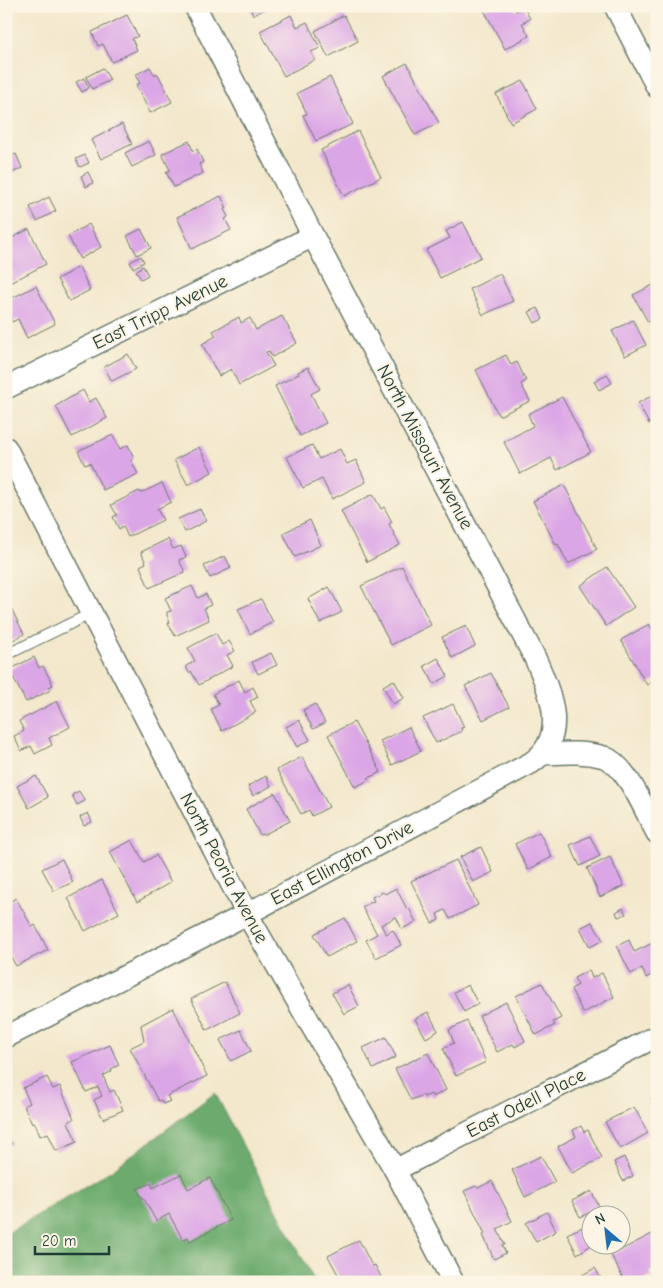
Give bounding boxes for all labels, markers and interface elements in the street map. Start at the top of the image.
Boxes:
street label: East Tripp Avenue [89,270,231,354]
street label: North Missouri Avenue [372,361,478,533]
street label: North Peoria Avenue [175,789,273,947]
street label: East Ellington Drive [267,816,417,910]
street label: East Odell Place [463,1064,589,1142]
north arrow [580,1206,630,1256]
text: N [592,1209,608,1229]
scale bar [35,1223,109,1255]
text: 20 m [42,1232,76,1250]

